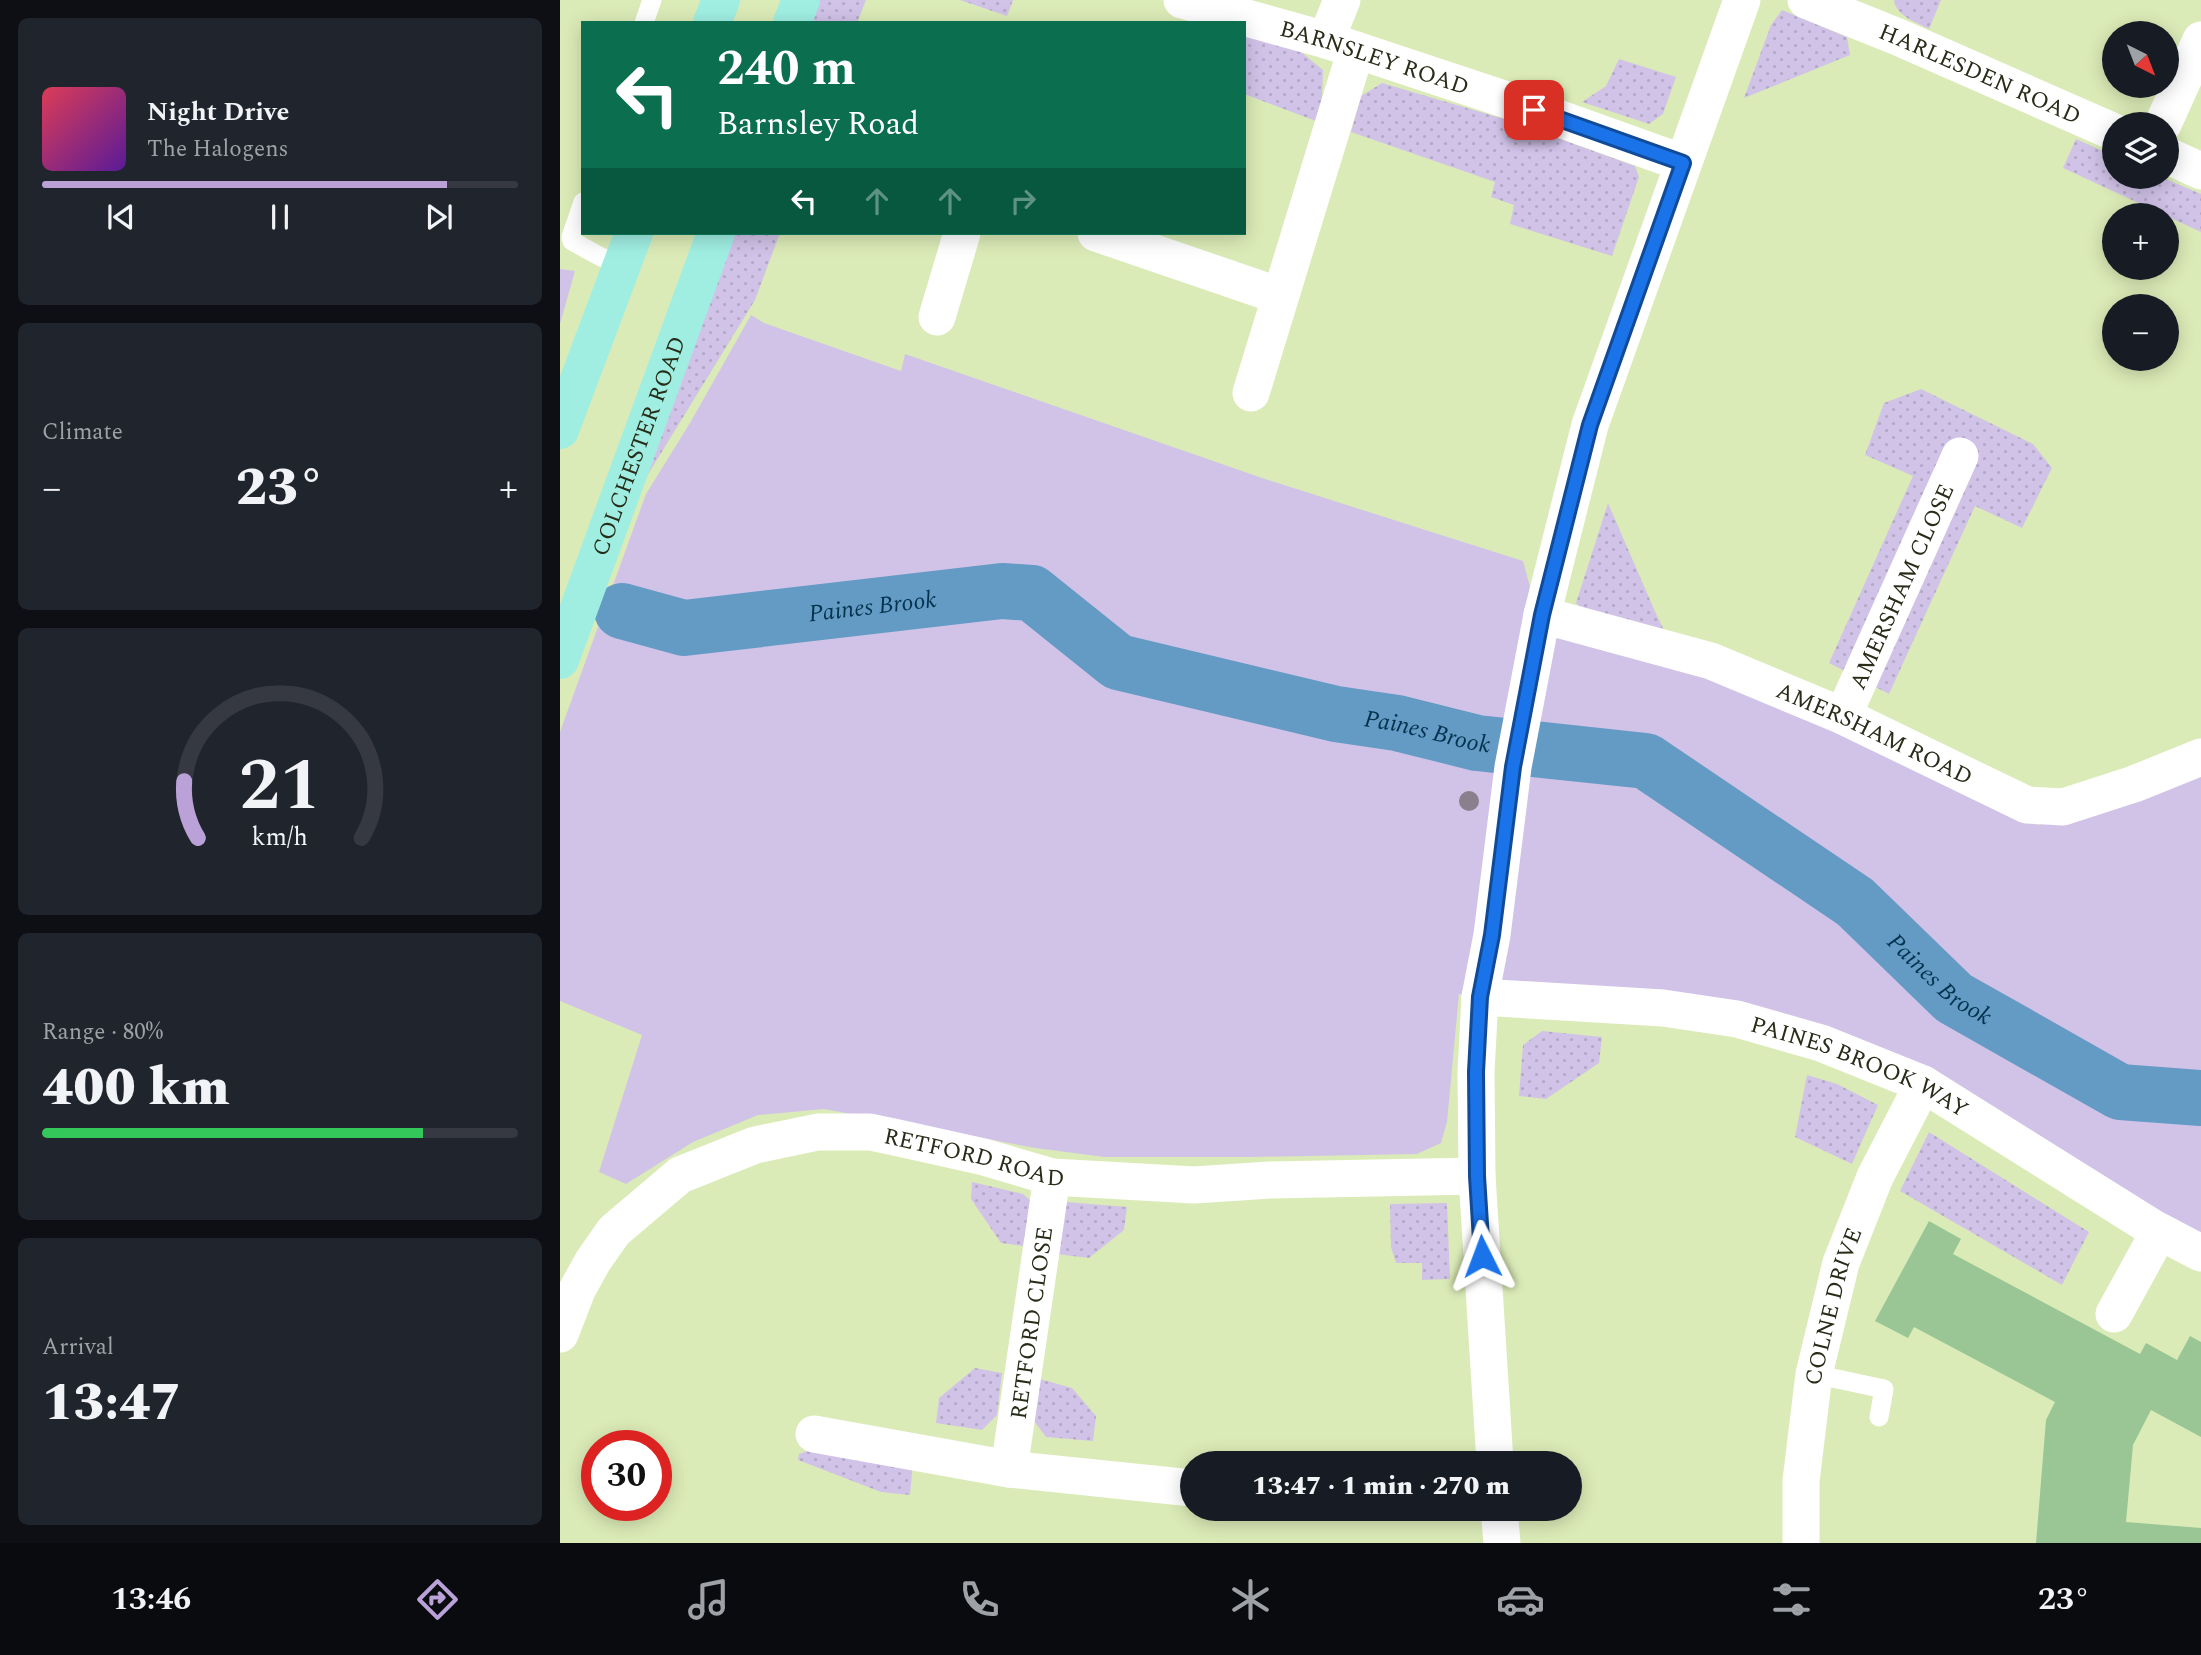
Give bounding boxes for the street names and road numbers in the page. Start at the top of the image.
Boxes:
street label: BARNSLEY ROAD [1276,12,1474,105]
street label: HARLESDEN ROAD [1873,15,2086,134]
street label: COLCHESTER ROAD [583,331,696,561]
street label: AMERSHAM CLOSE [1841,479,1964,696]
street label: AMERSHAM ROAD [1770,674,1978,795]
street label: PAINES BROOK WAY [1746,1008,1975,1127]
street label: RETFORD ROAD [881,1119,1065,1197]
street label: COLNE DRIVE [1797,1222,1872,1387]
street label: RETFORD CLOSE [1002,1225,1063,1422]

